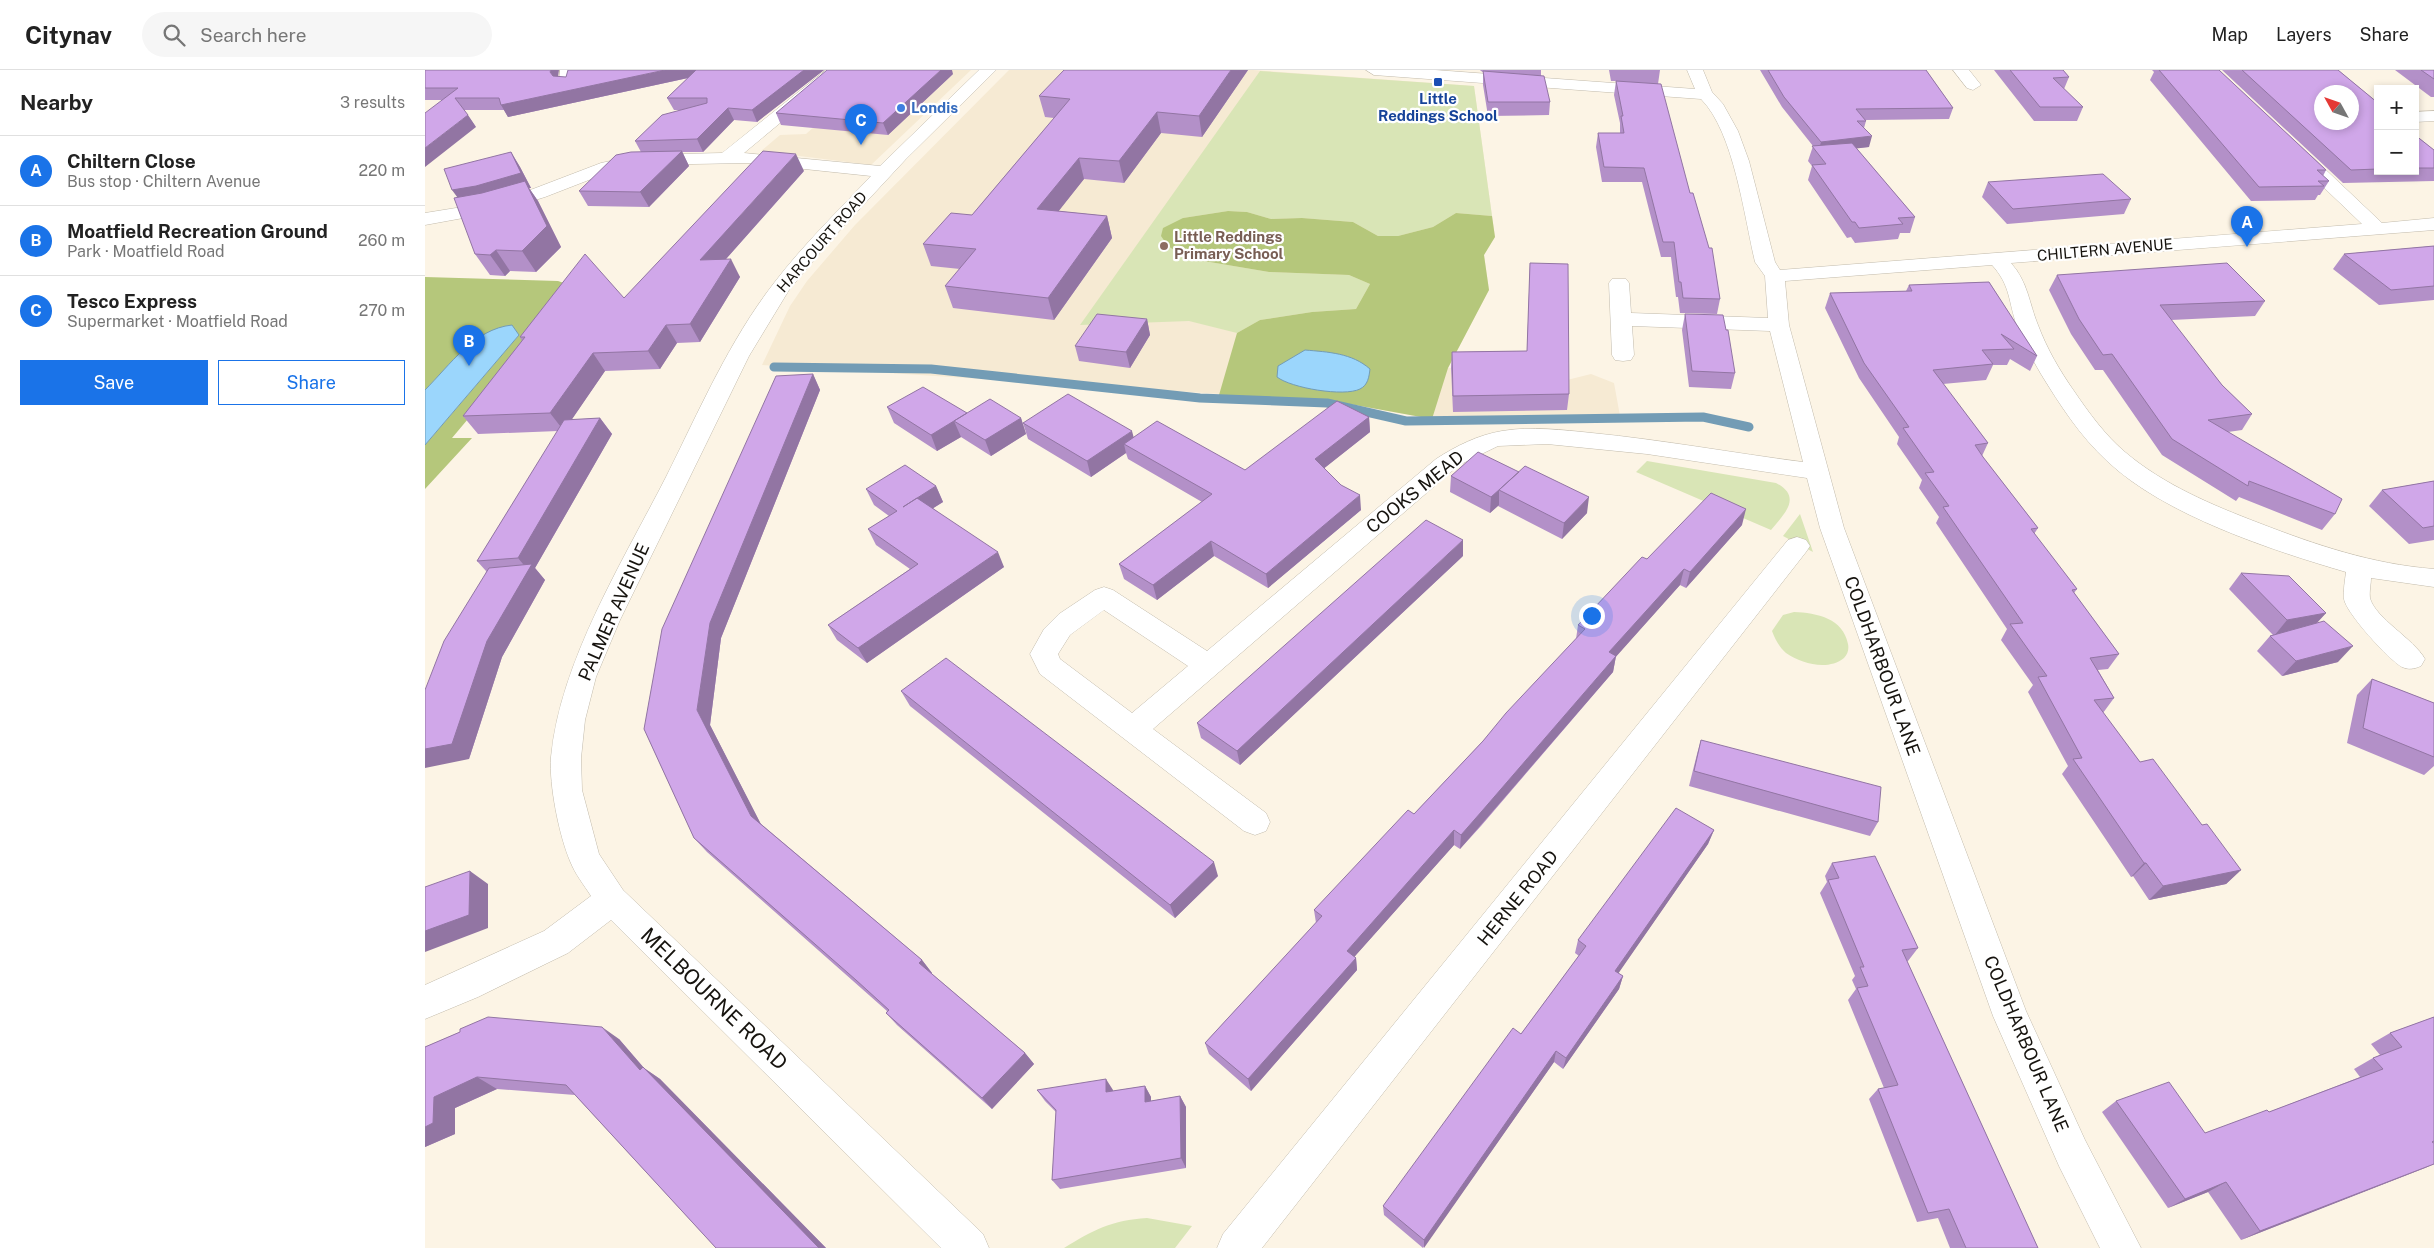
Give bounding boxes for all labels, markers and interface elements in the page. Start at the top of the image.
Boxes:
search box [142,12,492,57]
text: Citynav [25,21,112,49]
icon: search [160,21,188,49]
text: Search here [200,24,307,46]
text: Map [2212,24,2248,45]
text: Layers [2276,24,2332,45]
text: Share [2360,24,2409,45]
marker: Little Reddings School [1432,76,1444,88]
north arrow [2314,85,2359,130]
map controls [2374,85,2419,175]
button: + [2374,85,2419,130]
text: Nearby [20,90,93,115]
place label: Little Reddings School [1378,90,1498,124]
text: 3 results [340,93,405,112]
place label: Londis [911,99,958,116]
marker: Londis [895,102,907,114]
pin: C [845,104,877,145]
button: − [2374,130,2419,175]
text: Chiltern Close [67,150,196,172]
text: A [30,161,42,180]
text: 220 m [358,161,405,180]
text: Bus stop · Chiltern Avenue [67,172,261,191]
street label: HARCOURT ROAD [773,188,870,295]
pin: A [2231,206,2263,247]
text: Moatfield Recreation Ground [67,220,328,242]
place label: Little Reddings Primary School [1174,228,1284,262]
text: B [31,231,41,250]
text: 260 m [358,231,405,250]
street label: CHILTERN AVENUE [2036,235,2174,264]
marker: Little Reddings Primary School [1158,240,1170,252]
text: Park · Moatfield Road [67,242,225,261]
text: Tesco Express [67,290,197,312]
text: C [30,301,42,320]
text: 270 m [359,301,405,320]
text: Supermarket · Moatfield Road [67,312,288,331]
pin: B [453,325,485,366]
button: Save [20,360,208,405]
button: Share [218,360,405,405]
street label: COOKS MEAD [1362,446,1468,537]
street label: PALMER AVENUE [574,540,653,684]
street label: COLDHARBOUR LANE [1840,573,1925,758]
your location [1579,603,1605,629]
street label: HERNE ROAD [1473,846,1562,949]
street label: MELBOURNE ROAD [636,922,793,1075]
street label: COLDHARBOUR LANE [1980,952,2073,1135]

